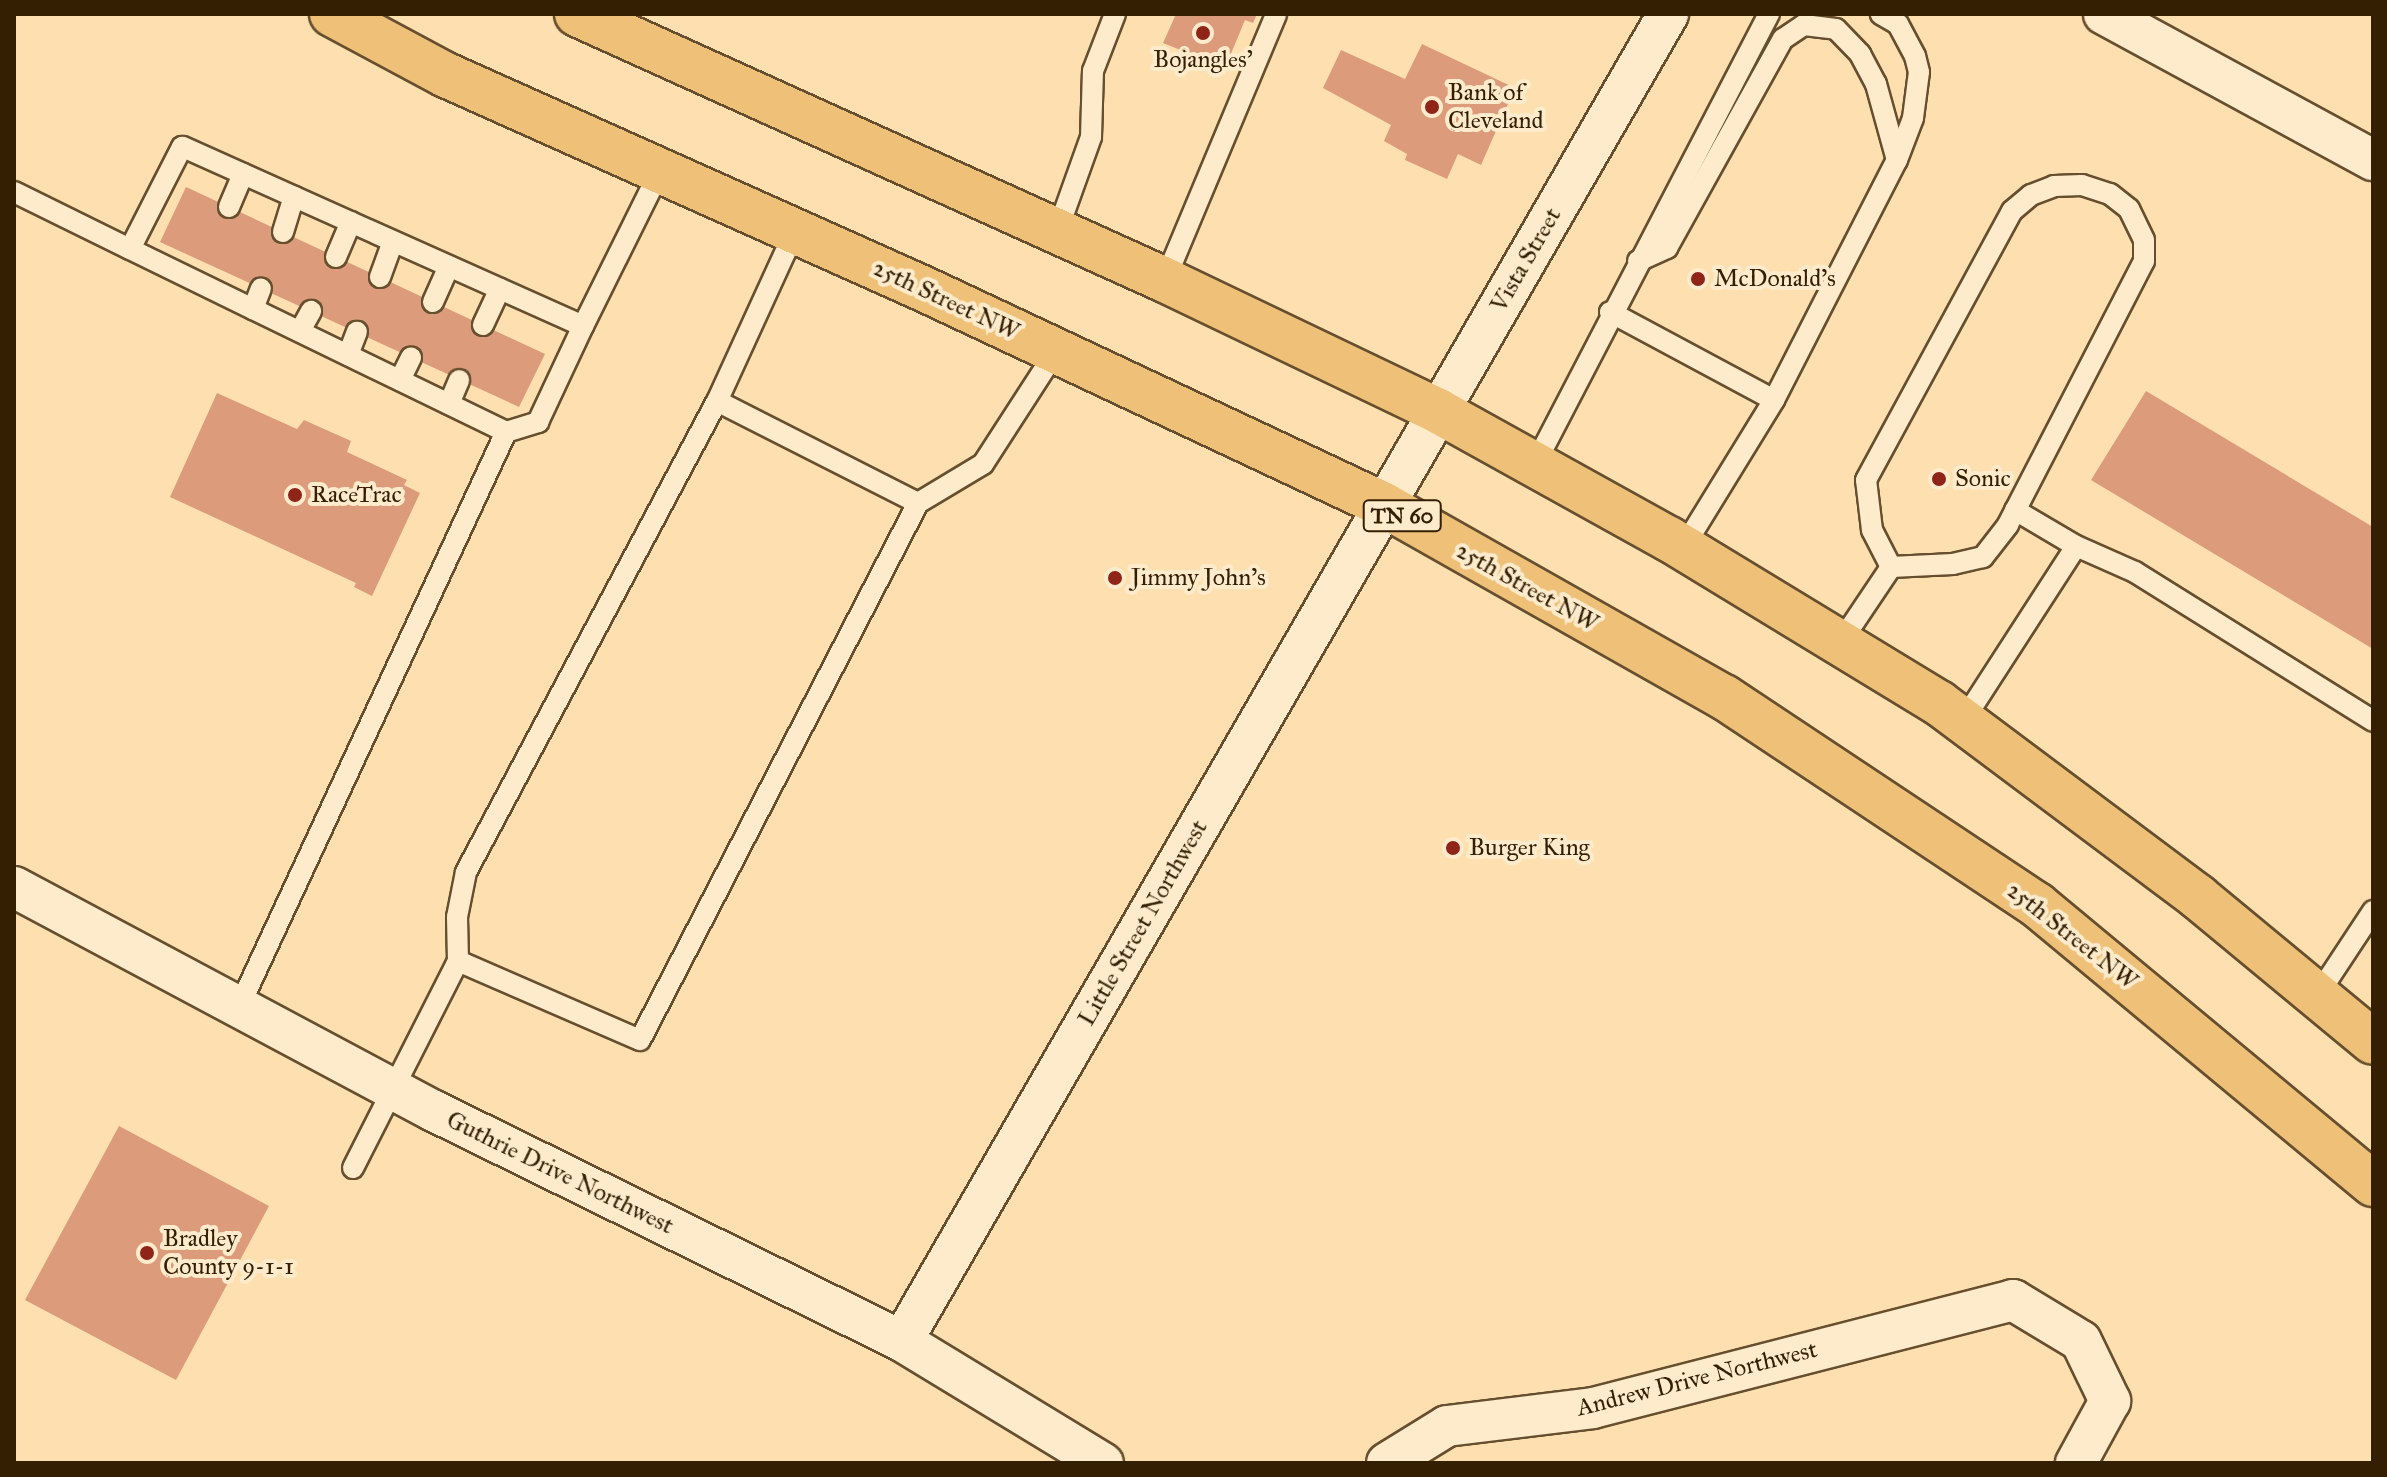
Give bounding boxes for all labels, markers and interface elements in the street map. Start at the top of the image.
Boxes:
marker: Bojangles' [1194,24,1212,42]
place label: Bojangles' [1153,46,1253,74]
place label: Bank of Cleveland [1448,79,1544,135]
marker: Bank of Cleveland [1423,98,1441,116]
street label: Vista Street [1485,203,1567,317]
street label: 25th Street NW [868,254,1024,346]
place label: McDonald's [1714,265,1836,293]
marker: McDonald's [1689,270,1707,288]
place label: Sonic [1955,465,2011,493]
marker: Sonic [1930,470,1948,488]
place label: RaceTrac [311,481,402,509]
marker: RaceTrac [286,486,304,504]
road number: TN 60 [1362,498,1442,534]
street label: 25th Street NW [1451,536,1603,638]
place label: Jimmy John's [1131,564,1266,592]
marker: Jimmy John's [1106,569,1124,587]
street label: Little Street Northwest [1072,815,1214,1031]
place label: Burger King [1469,834,1590,862]
marker: Burger King [1444,839,1462,857]
street label: 25th Street NW [2001,876,2143,996]
street label: Guthrie Drive Northwest [442,1105,678,1241]
place label: Bradley County 9-1-1 [163,1225,294,1281]
marker: Bradley County 9-1-1 [138,1244,156,1262]
street label: Andrew Drive Northwest [1574,1335,1820,1423]

